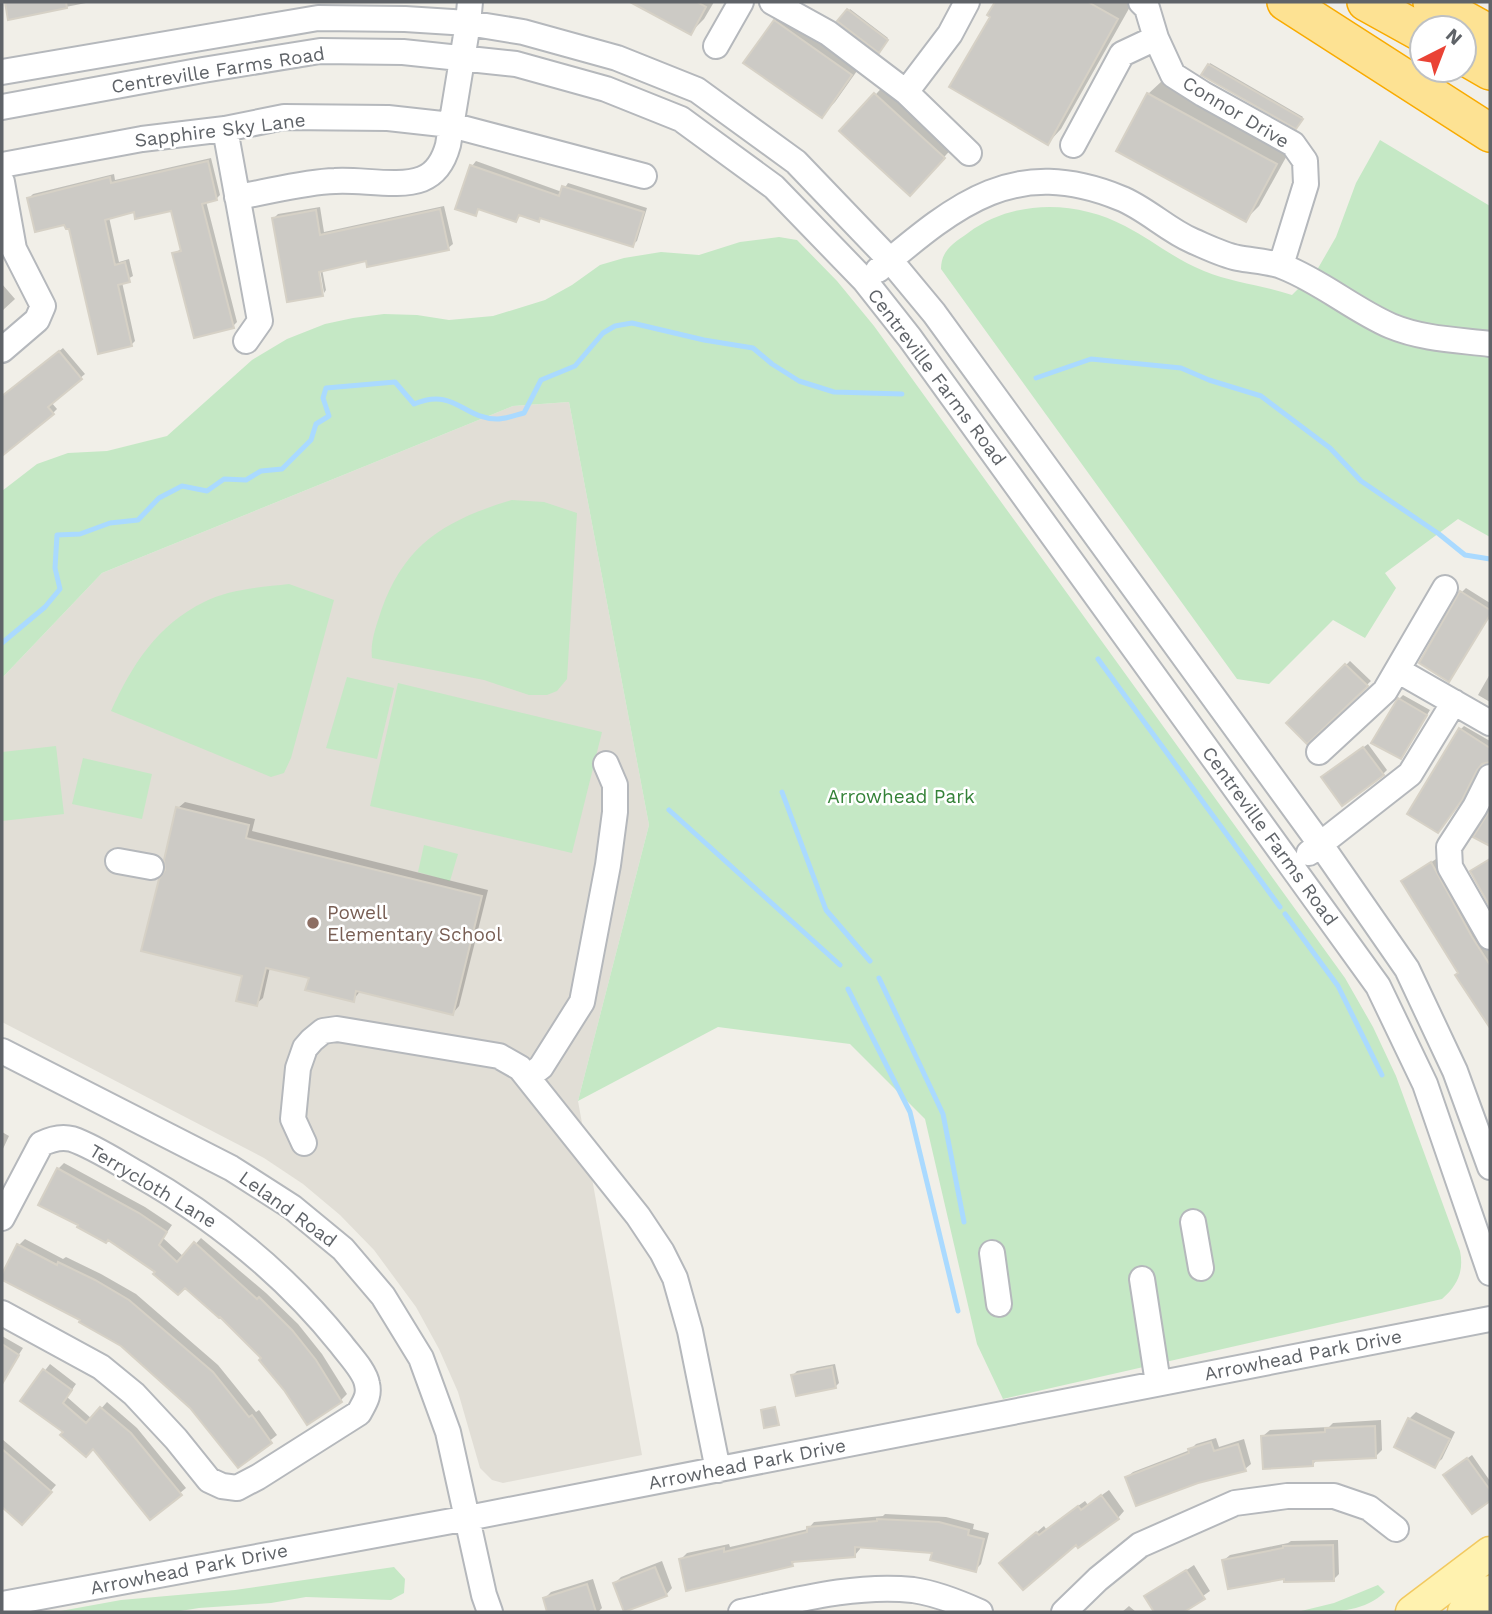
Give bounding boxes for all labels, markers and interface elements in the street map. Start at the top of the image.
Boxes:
north arrow [1408,14,1478,84]
text: N [1441,23,1467,50]
street label: Centreville Farms Road [110,42,326,98]
street label: Connor Drive [1178,71,1294,153]
street label: Sapphire Sky Lane [133,108,307,152]
street label: Centreville Farms Road [863,284,1011,470]
street label: Centreville Farms Road [1197,742,1343,930]
park label: Arrowhead Park [827,785,975,808]
place label: Powell Elementary School [327,901,502,946]
marker: Powell Elementary School [305,915,321,931]
street label: Terrycloth Lane [85,1139,221,1233]
street label: Leland Road [235,1166,341,1252]
street label: Arrowhead Park Drive [1202,1325,1404,1385]
street label: Arrowhead Park Drive [646,1434,848,1494]
street label: Arrowhead Park Drive [88,1539,290,1599]

